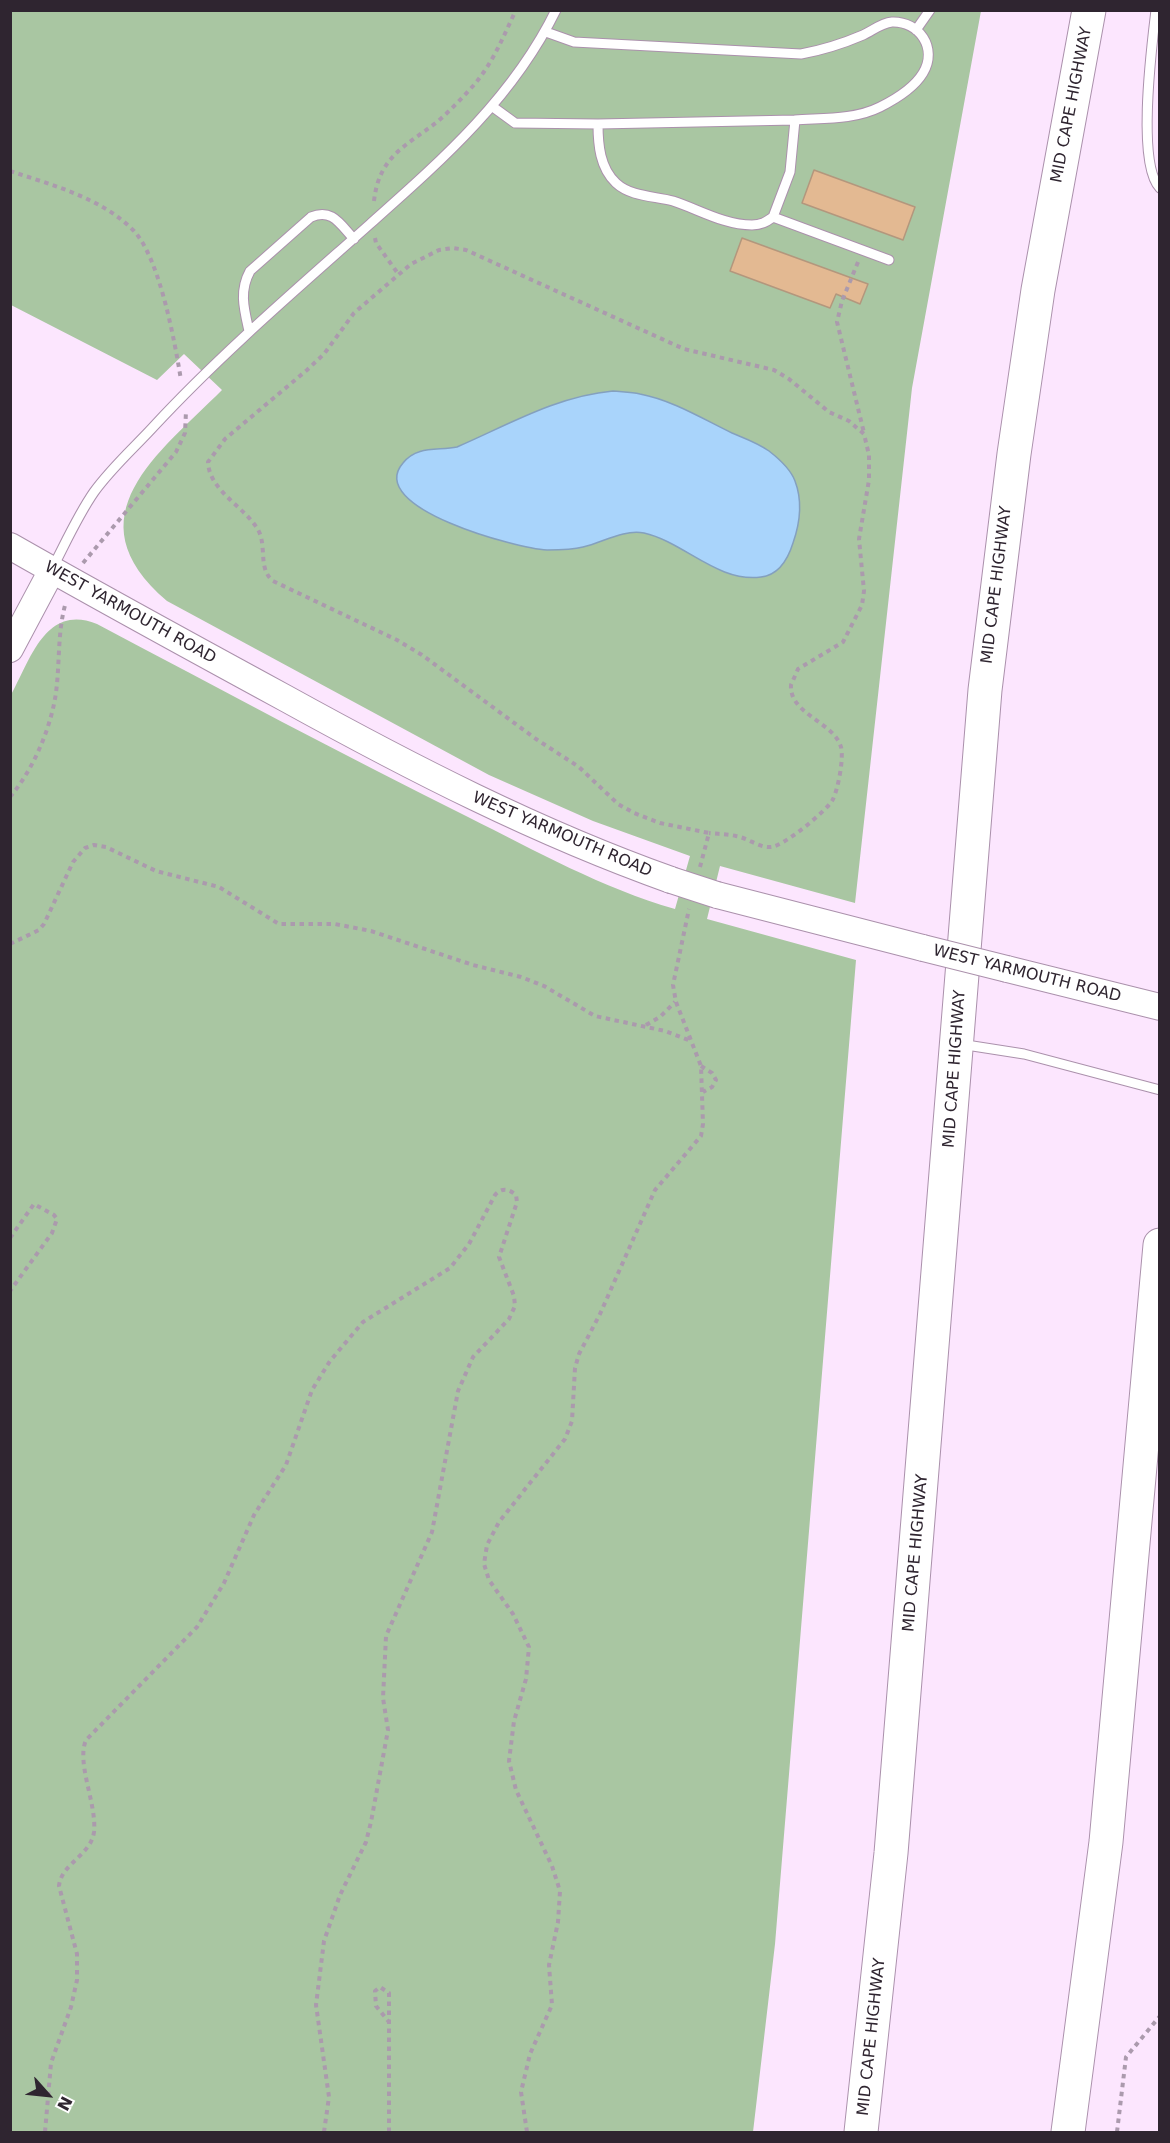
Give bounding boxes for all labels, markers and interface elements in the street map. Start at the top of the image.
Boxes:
street label: MID CAPE HIGHWAY [1047,25,1097,185]
street label: MID CAPE HIGHWAY [978,505,1016,665]
street label: WEST YARMOUTH ROAD [41,558,219,668]
street label: WEST YARMOUTH ROAD [469,788,655,882]
street label: WEST YARMOUTH ROAD [931,941,1123,1007]
street label: MID CAPE HIGHWAY [940,989,970,1149]
street label: MID CAPE HIGHWAY [900,1473,932,1633]
street label: MID CAPE HIGHWAY [854,1957,890,2117]
north arrow [18,2065,78,2125]
text: N [53,2093,76,2114]

